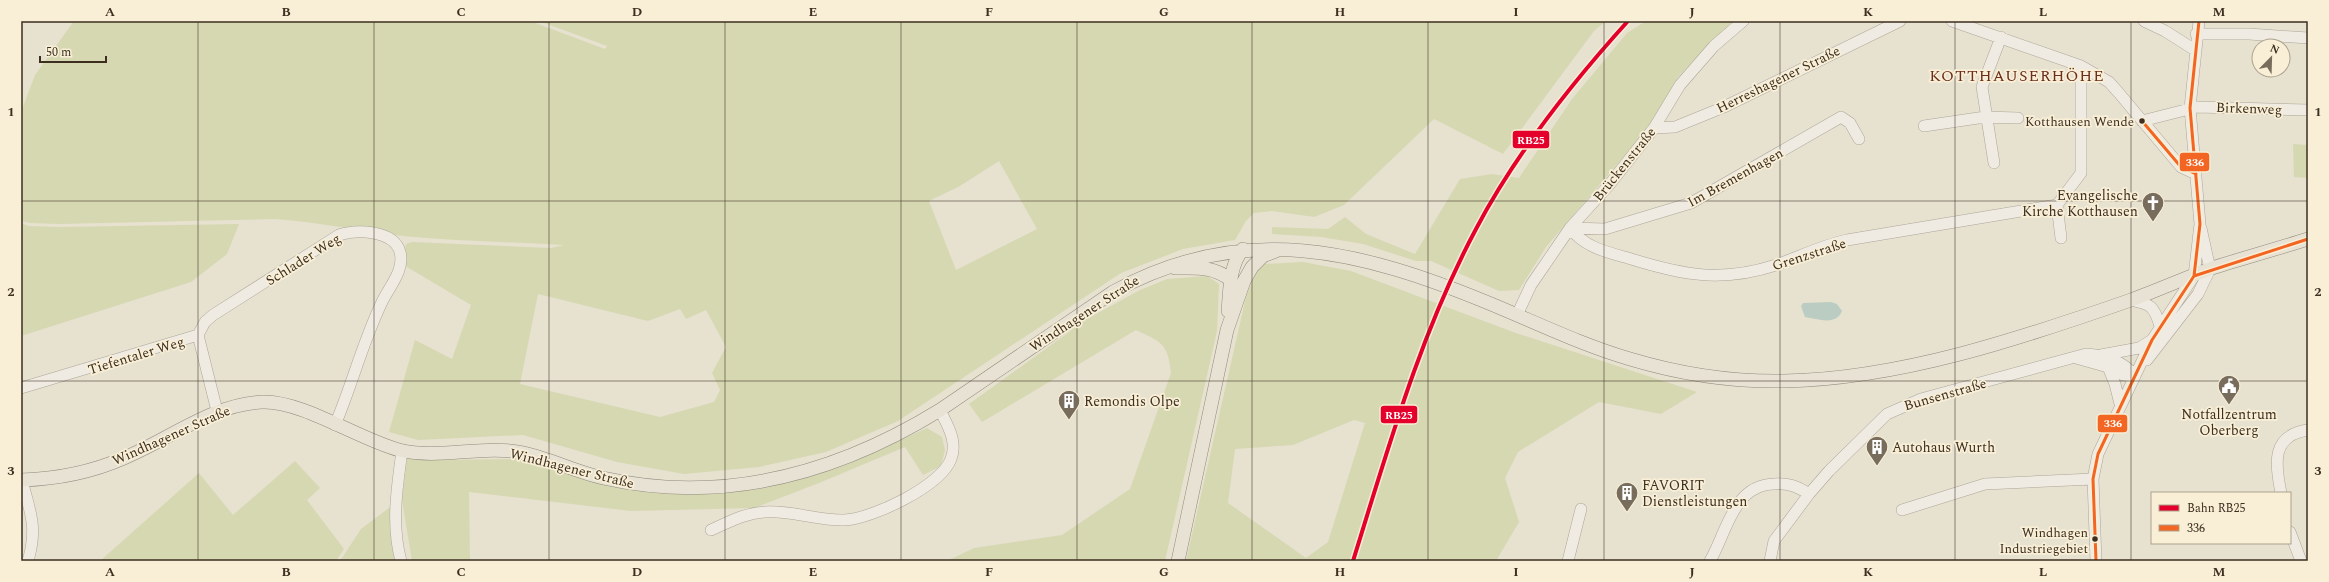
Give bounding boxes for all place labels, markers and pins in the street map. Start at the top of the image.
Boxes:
place label: Kotthausen Wende [2025,112,2134,132]
marker: Kotthausen Wende [2137,116,2147,126]
place label: Evangelische Kirche Kotthausen [2022,185,2138,222]
church icon: Evangelische Kirche Kotthausen [2140,190,2166,223]
public building icon: Notfallzentrum Oberberg [2216,373,2242,406]
building icon: Remondis Olpe [1056,388,1082,421]
place label: Remondis Olpe [1084,391,1180,412]
place label: Notfallzentrum Oberberg [2181,404,2277,441]
building icon: Autohaus Wurth [1864,434,1890,467]
place label: Autohaus Wurth [1892,437,1995,458]
place label: FAVORIT Dienstleistungen [1642,475,1748,512]
building icon: FAVORIT Dienstleistungen [1614,480,1640,513]
place label: Windhagen Industriegebiet [2000,523,2088,559]
marker: Windhagen Industriegebiet [2090,534,2100,544]

